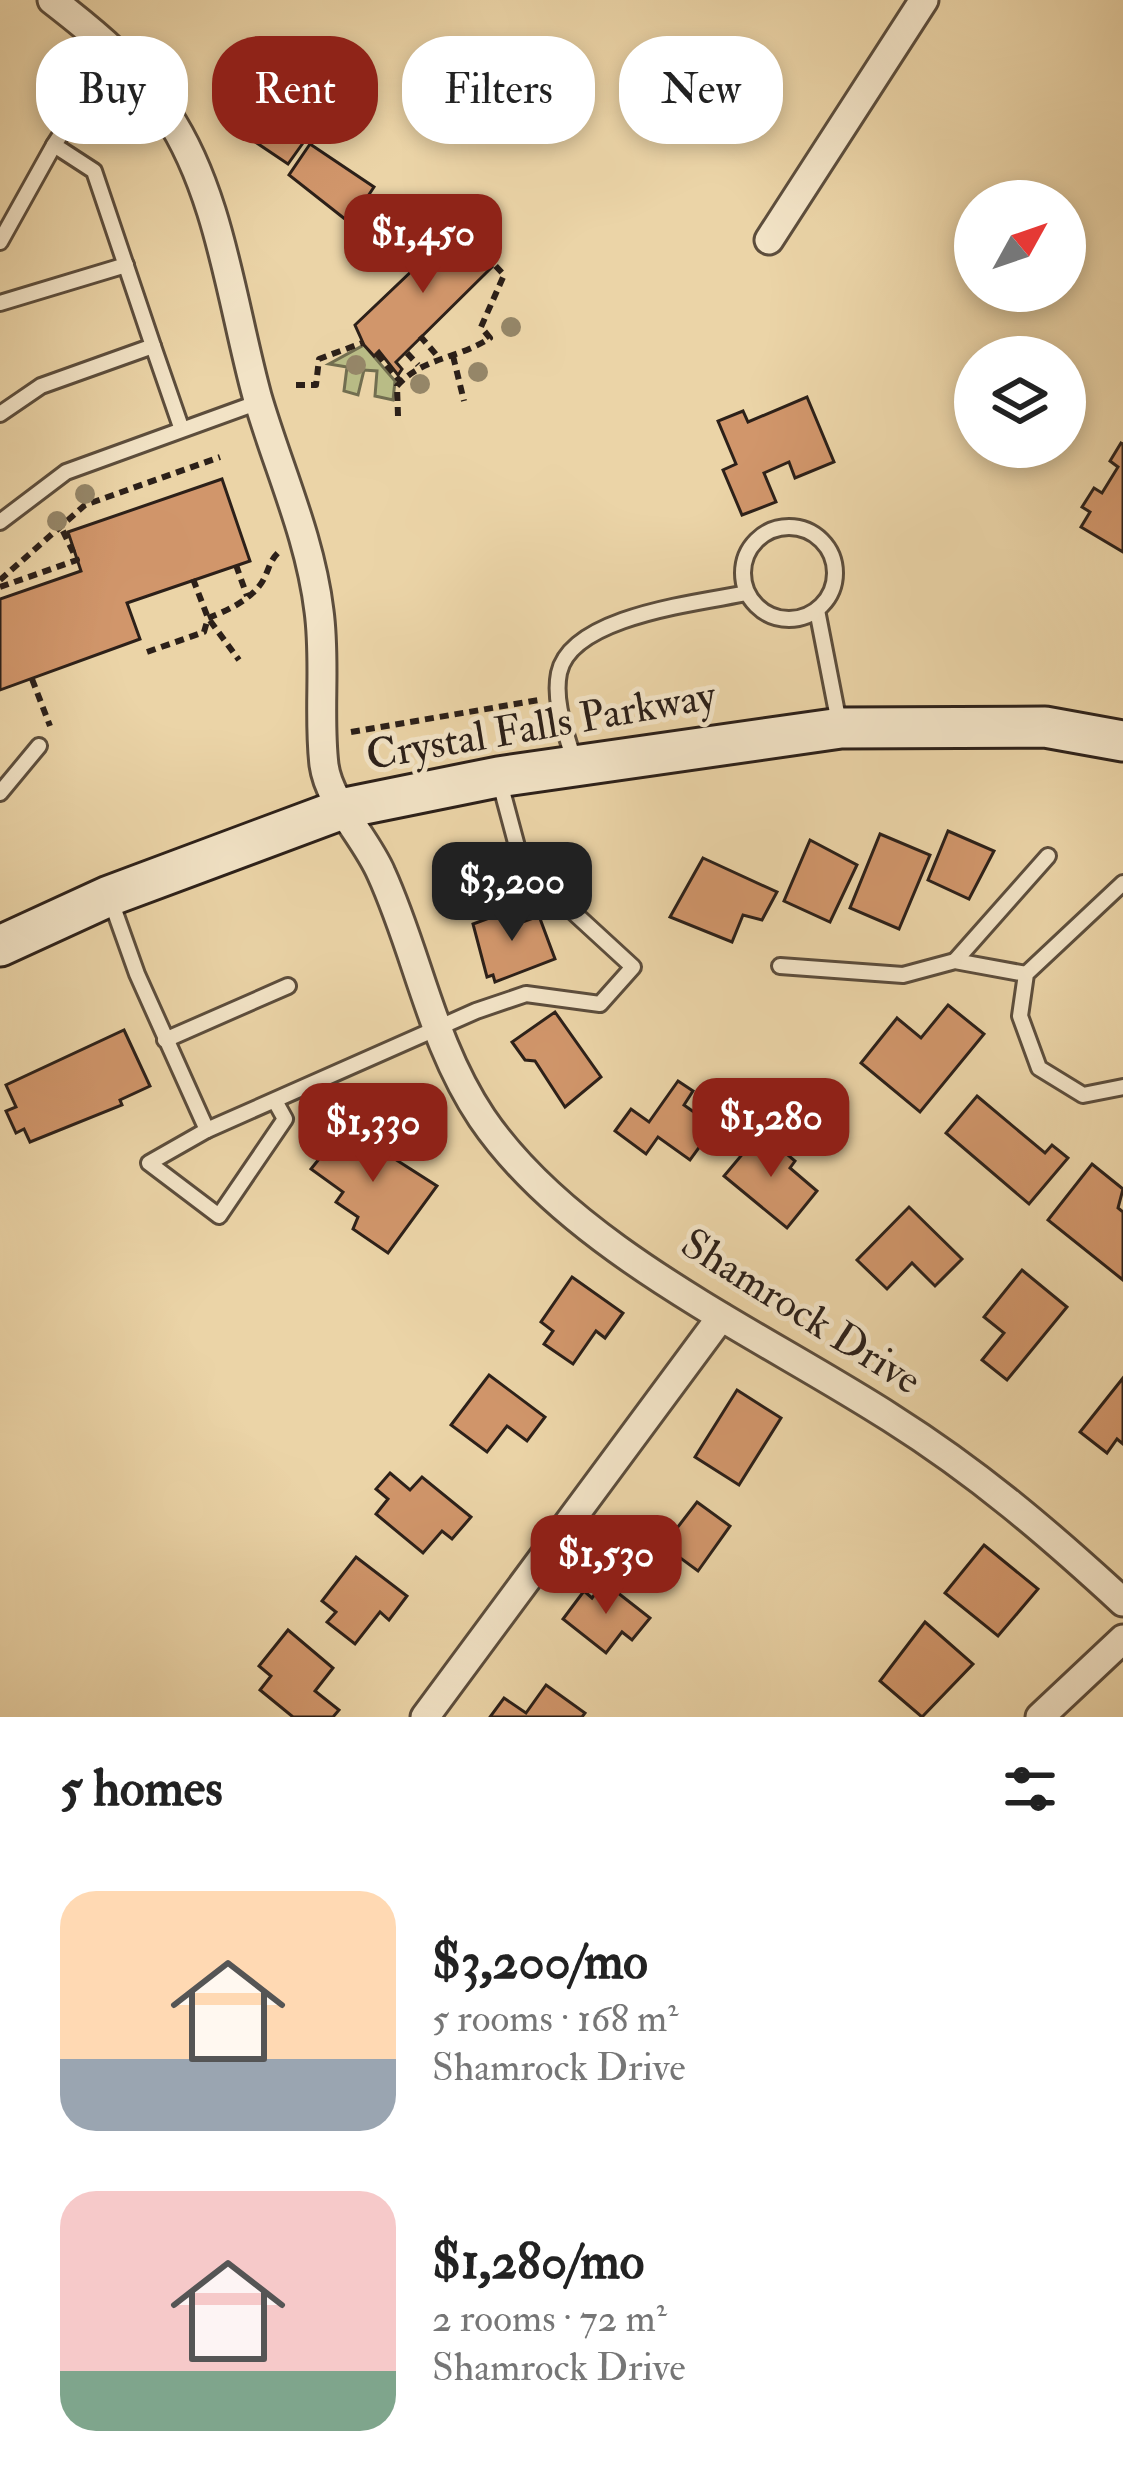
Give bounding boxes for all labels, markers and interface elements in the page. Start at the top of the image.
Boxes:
chip: Buy [36,36,188,144]
chip: Rent [212,36,378,144]
chip: Filters [402,36,595,144]
chip: New [619,36,783,144]
north arrow [954,180,1086,312]
map controls [954,180,1086,468]
pin: $1,450 [325,194,521,296]
text: $1,450 [371,208,475,257]
button: layers [954,336,1086,468]
street label: Crystal Falls Parkway [362,670,720,782]
pin: $3,200 [414,842,610,944]
text: $3,200 [459,856,565,905]
pin: $1,280 [673,1078,869,1180]
pin: $1,330 [275,1083,471,1185]
text: $1,280 [719,1092,823,1141]
text: $1,330 [325,1097,421,1146]
street label: Shamrock Drive [671,1218,931,1406]
pin: $1,530 [508,1515,704,1617]
text: $1,530 [558,1529,654,1578]
icon: filters [997,1756,1063,1822]
text: 5 homes [60,1757,223,1821]
text: $3,200/mo [432,1930,648,1994]
icon: home [156,1939,300,2083]
text: 5 rooms · 168 m² [432,1994,678,2043]
text: Shamrock Drive [432,2043,686,2092]
text: $1,280/mo [432,2230,644,2294]
icon: home [156,2239,300,2383]
text: 2 rooms · 72 m² [432,2294,667,2343]
text: Shamrock Drive [432,2343,686,2392]

